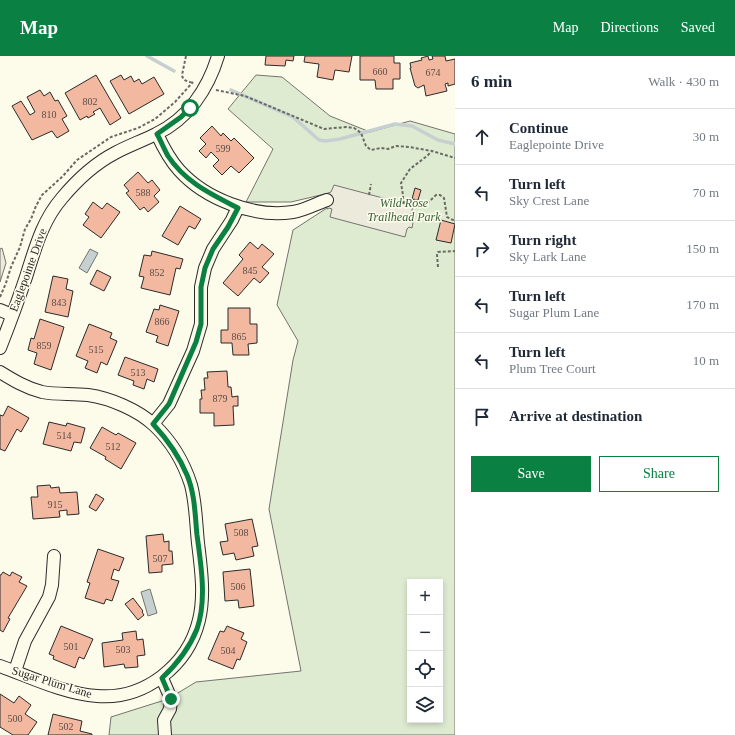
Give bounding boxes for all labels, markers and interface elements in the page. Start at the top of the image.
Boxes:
text: Map [20,17,58,38]
text: Map [553,20,578,35]
text: Directions [600,20,659,35]
text: Saved [681,20,715,35]
house number: 660 [373,66,388,77]
house number: 674 [426,67,441,78]
text: 6 min [471,72,512,91]
text: Walk · 430 m [648,74,719,89]
house number: 802 [83,96,98,107]
route start [181,99,199,117]
house number: 810 [42,109,57,120]
text: Continue [509,120,568,136]
icon: ahead [471,126,493,148]
text: 30 m [693,129,719,144]
text: Eaglepointe Drive [509,137,604,152]
house number: 599 [216,143,231,154]
text: Turn left [509,176,566,192]
icon: left [471,182,493,204]
text: 70 m [693,185,719,200]
house number: 588 [136,187,151,198]
text: Sky Crest Lane [509,193,589,208]
park label: Wild Rose Trailhead Park [367,196,441,224]
street label: Eaglepointe Drive [6,226,50,314]
text: Turn right [509,232,576,248]
icon: right [471,238,493,260]
text: 150 m [686,241,719,256]
text: Sky Lark Lane [509,249,586,264]
house number: 845 [243,265,258,276]
house number: 852 [150,267,165,278]
text: Turn left [509,288,566,304]
icon: left [471,294,493,316]
house number: 843 [52,297,67,308]
text: 170 m [686,297,719,312]
text: Sugar Plum Lane [509,305,599,320]
house number: 866 [155,316,170,327]
house number: 865 [232,331,247,342]
house number: 859 [37,340,52,351]
house number: 515 [89,344,104,355]
text: Turn left [509,344,566,360]
icon: left [471,350,493,372]
text: 10 m [693,353,719,368]
text: Plum Tree Court [509,361,596,376]
house number: 513 [131,367,146,378]
house number: 879 [213,393,228,404]
icon: arrive [471,406,493,428]
text: Arrive at destination [509,408,642,424]
house number: 514 [57,430,72,441]
house number: 512 [106,441,121,452]
button: Save [471,456,591,492]
button: Share [599,456,719,492]
house number: 915 [48,499,63,510]
house number: 508 [234,527,249,538]
house number: 507 [153,553,168,564]
map controls [407,579,443,723]
button: + [407,579,443,615]
house number: 506 [231,581,246,592]
button: − [407,615,443,651]
house number: 501 [64,641,79,652]
house number: 503 [116,644,131,655]
house number: 504 [221,645,236,656]
button: locate [407,651,443,687]
street label: Sugar Plum Lane [10,663,94,701]
button: layers [407,687,443,723]
route end [162,690,180,708]
house number: 500 [8,713,23,724]
house number: 502 [59,721,74,732]

